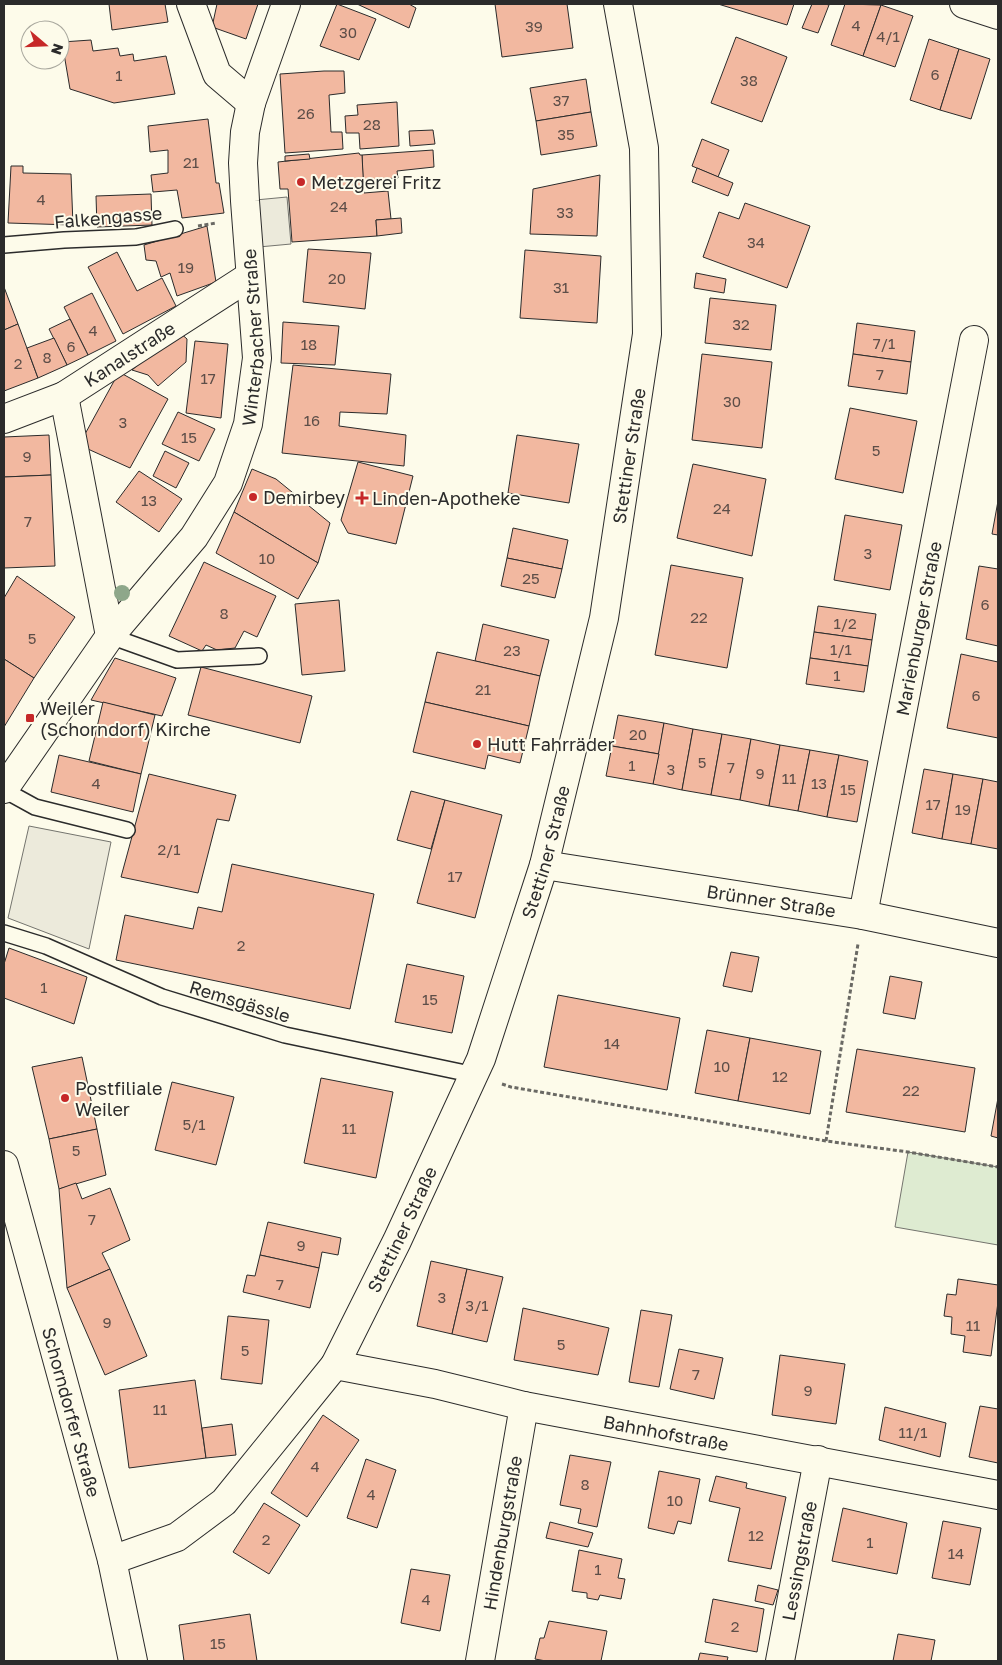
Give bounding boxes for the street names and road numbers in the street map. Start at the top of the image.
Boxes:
street label: Falkengasse [53,201,163,233]
street label: Winterbacher Straße [237,248,268,428]
street label: Kanalstraße [80,316,179,391]
street label: Stettiner Straße [607,386,650,525]
street label: Marienburger Straße [891,539,946,717]
street label: Stettiner Straße [516,783,574,921]
street label: Brünner Straße [705,880,837,922]
street label: Remsgässle [187,975,293,1027]
street label: Stettiner Straße [362,1163,441,1296]
street label: Schorndorfer Straße [38,1324,105,1499]
street label: Bahnhofstraße [601,1410,731,1455]
street label: Hindenburgstraße [478,1454,526,1612]
street label: Lessingstraße [777,1499,821,1622]

